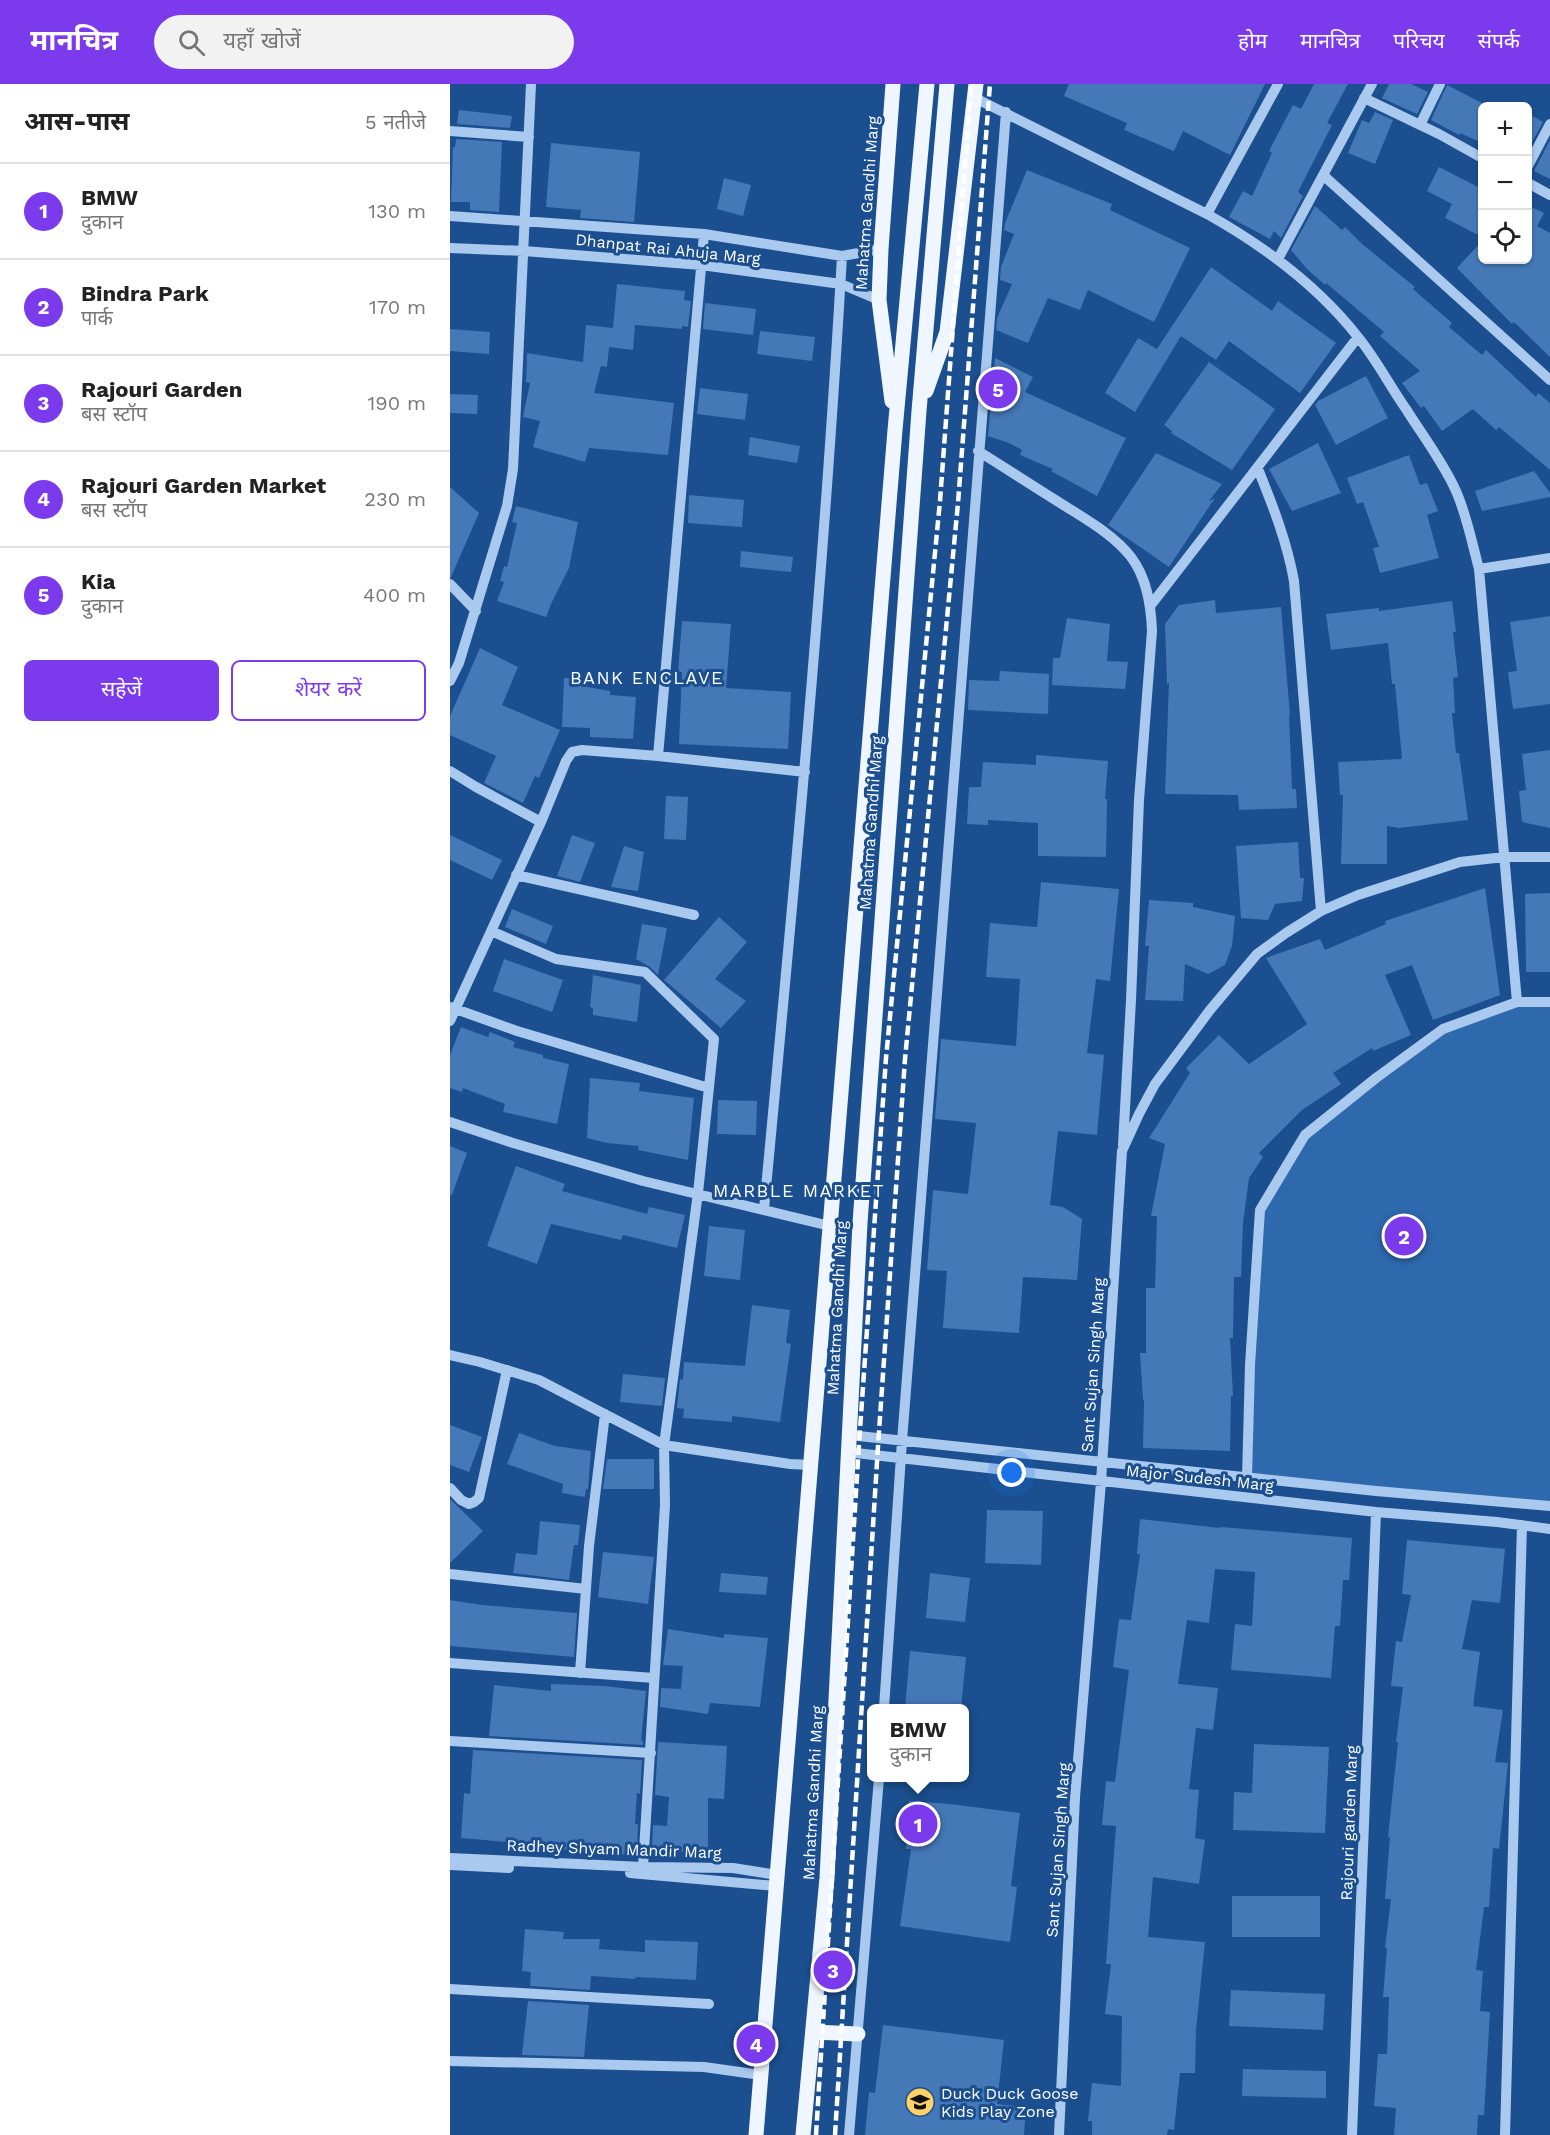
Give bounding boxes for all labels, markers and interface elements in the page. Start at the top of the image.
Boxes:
search box [154,15,574,69]
text: मानचित्र [30,24,118,57]
icon: search [175,26,208,59]
text: यहाँ खोजें [223,28,301,53]
text: होम [1238,28,1267,53]
text: मानचित्र [1300,28,1360,53]
text: परिचय [1393,28,1445,53]
text: संपर्क [1478,28,1520,53]
map controls [1478,102,1532,264]
button: + [1478,102,1532,156]
text: आस-पास [24,106,130,136]
text: 5 नतीजे [365,110,426,134]
street label: Mahatma Gandhi Marg [851,115,883,291]
button: − [1478,156,1532,210]
text: BMW [81,185,138,210]
text: 1 [39,199,48,223]
text: 130 m [368,199,426,223]
text: दुकान [81,210,123,234]
button: locate [1478,210,1532,264]
street label: Dhanpat Rai Ahuja Marg [575,230,762,268]
text: Bindra Park [81,281,209,306]
text: 2 [38,295,49,319]
text: 170 m [369,295,426,319]
text: पार्क [81,306,113,330]
pin: 5 [978,366,1018,412]
text: Rajouri Garden [81,377,242,402]
text: 3 [38,391,49,415]
text: 190 m [368,391,426,415]
text: बस स्टॉप [81,402,147,426]
text: Rajouri Garden Market [81,473,326,498]
text: 4 [37,487,50,511]
text: 230 m [364,487,426,511]
text: बस स्टॉप [81,498,147,522]
text: Kia [81,569,115,594]
text: 5 [38,583,49,607]
text: 400 m [363,583,426,607]
text: दुकान [81,594,123,618]
button: सहेजें [24,660,219,721]
button: शेयर करें [231,660,426,721]
district label: BANK ENCLAVE [570,667,724,688]
street label: Mahatma Gandhi Marg [855,735,887,911]
district label: MARBLE MARKET [713,1180,885,1201]
pin: 2 [1384,1214,1424,1258]
street label: Mahatma Gandhi Marg [823,1220,851,1396]
street label: Sant Sujan Singh Marg [1077,1276,1109,1453]
your location [997,1458,1026,1487]
street label: Major Sudesh Marg [1125,1461,1275,1495]
popup [867,1704,969,1782]
street label: Mahatma Gandhi Marg [799,1705,827,1881]
text: BMW [889,1717,947,1742]
text: दुकान [889,1742,932,1766]
street label: Rajouri garden Marg [1337,1745,1361,1901]
street label: Sant Sujan Singh Marg [1042,1761,1074,1938]
pin: 1 [898,1802,938,1846]
street label: Radhey Shyam Mandir Marg [506,1836,722,1862]
pin: 3 [814,1948,853,1992]
pin: 4 [736,2022,776,2066]
place label: Duck Duck Goose Kids Play Zone [941,2084,1079,2121]
school or university icon: Duck Duck Goose Kids Play Zone [904,2086,936,2118]

